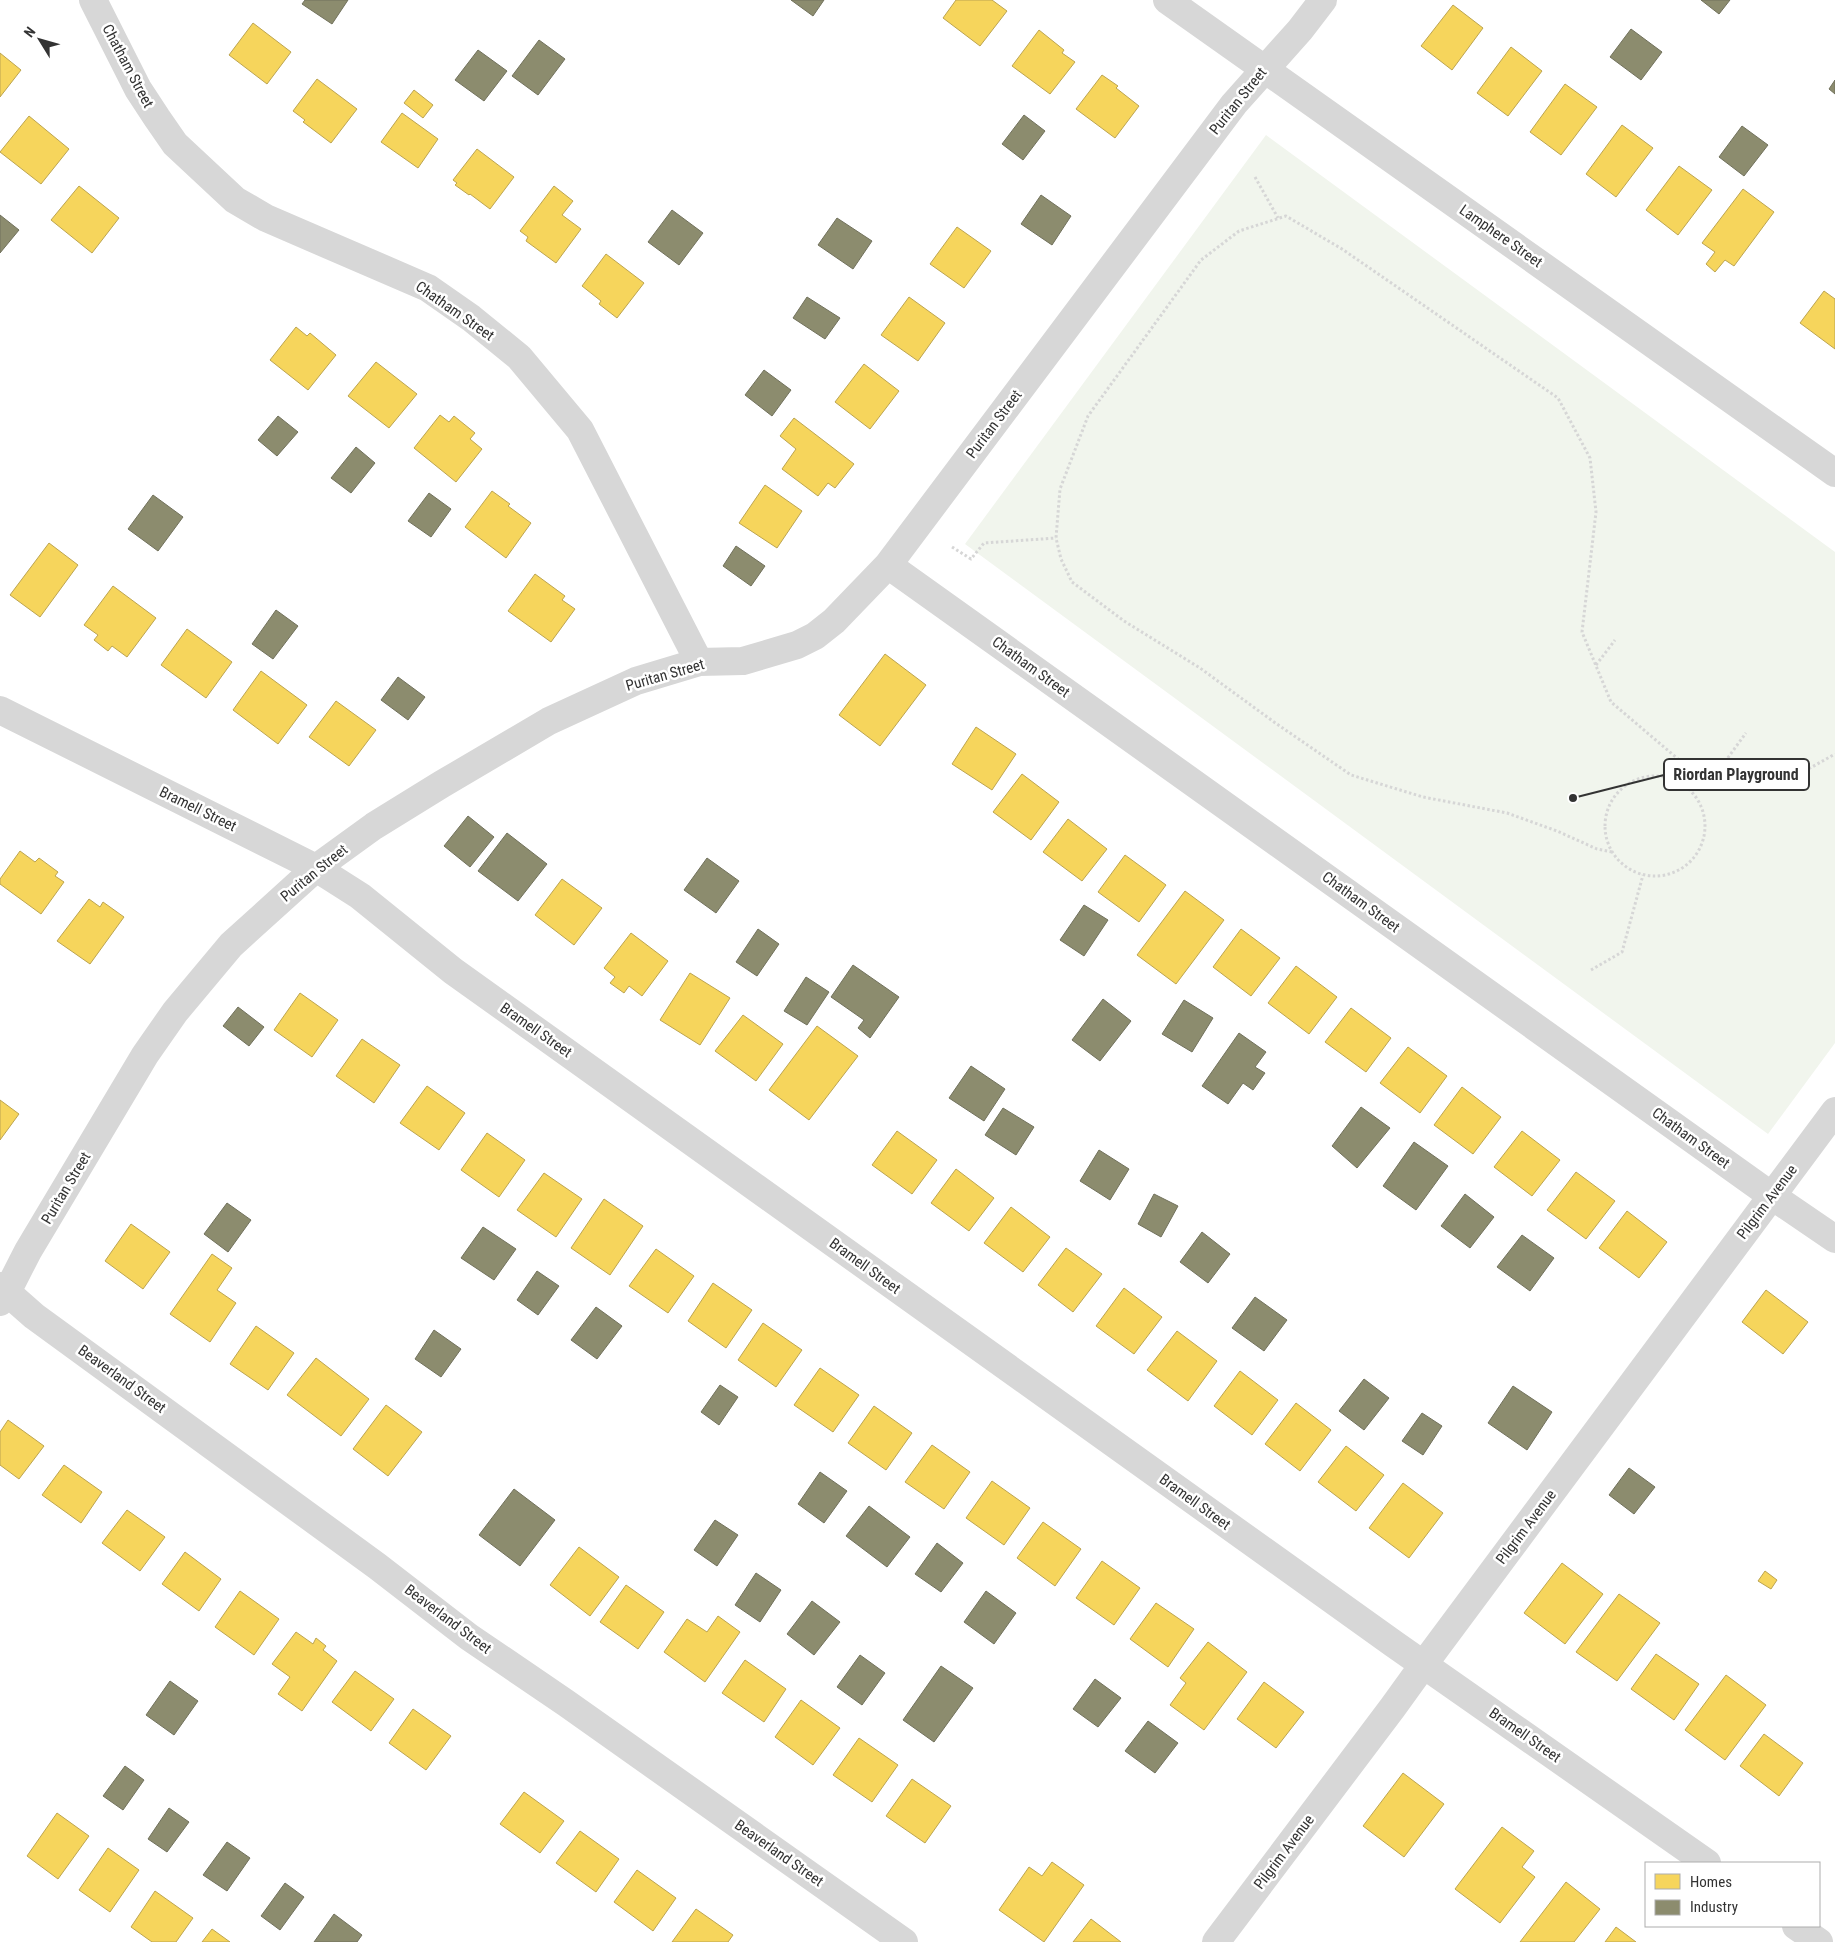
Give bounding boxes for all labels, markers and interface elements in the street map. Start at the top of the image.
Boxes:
north arrow [15,15,65,65]
street label: Chatham Street [99,21,157,111]
text: N [21,24,39,40]
street label: Puritan Street [1205,64,1271,138]
street label: Lamphere Street [1456,201,1546,271]
street label: Chatham Street [412,277,498,345]
street label: Puritan Street [962,386,1026,462]
street label: Chatham Street [989,633,1073,701]
street label: Puritan Street [624,655,706,695]
callout: Riordan Playground [1664,759,1809,790]
text: Riordan Playground [1673,765,1799,784]
street label: Bramell Street [157,783,239,835]
street label: Puritan Street [277,840,351,906]
street label: Chatham Street [1319,868,1403,936]
street label: Bramell Street [497,999,575,1061]
street label: Chatham Street [1649,1104,1733,1172]
street label: Puritan Street [37,1149,95,1227]
street label: Pilgrim Avenue [1733,1161,1801,1243]
street label: Bramell Street [826,1234,904,1298]
street label: Beaverland Street [75,1341,169,1417]
street label: Bramell Street [1156,1470,1234,1534]
street label: Pilgrim Avenue [1492,1486,1560,1568]
street label: Beaverland Street [401,1580,495,1658]
street label: Bramell Street [1486,1704,1564,1766]
street label: Pilgrim Avenue [1250,1811,1318,1893]
street label: Beaverland Street [731,1816,827,1890]
legend [1645,1862,1820,1927]
text: Homes [1690,1873,1732,1891]
text: Industry [1690,1898,1738,1916]

